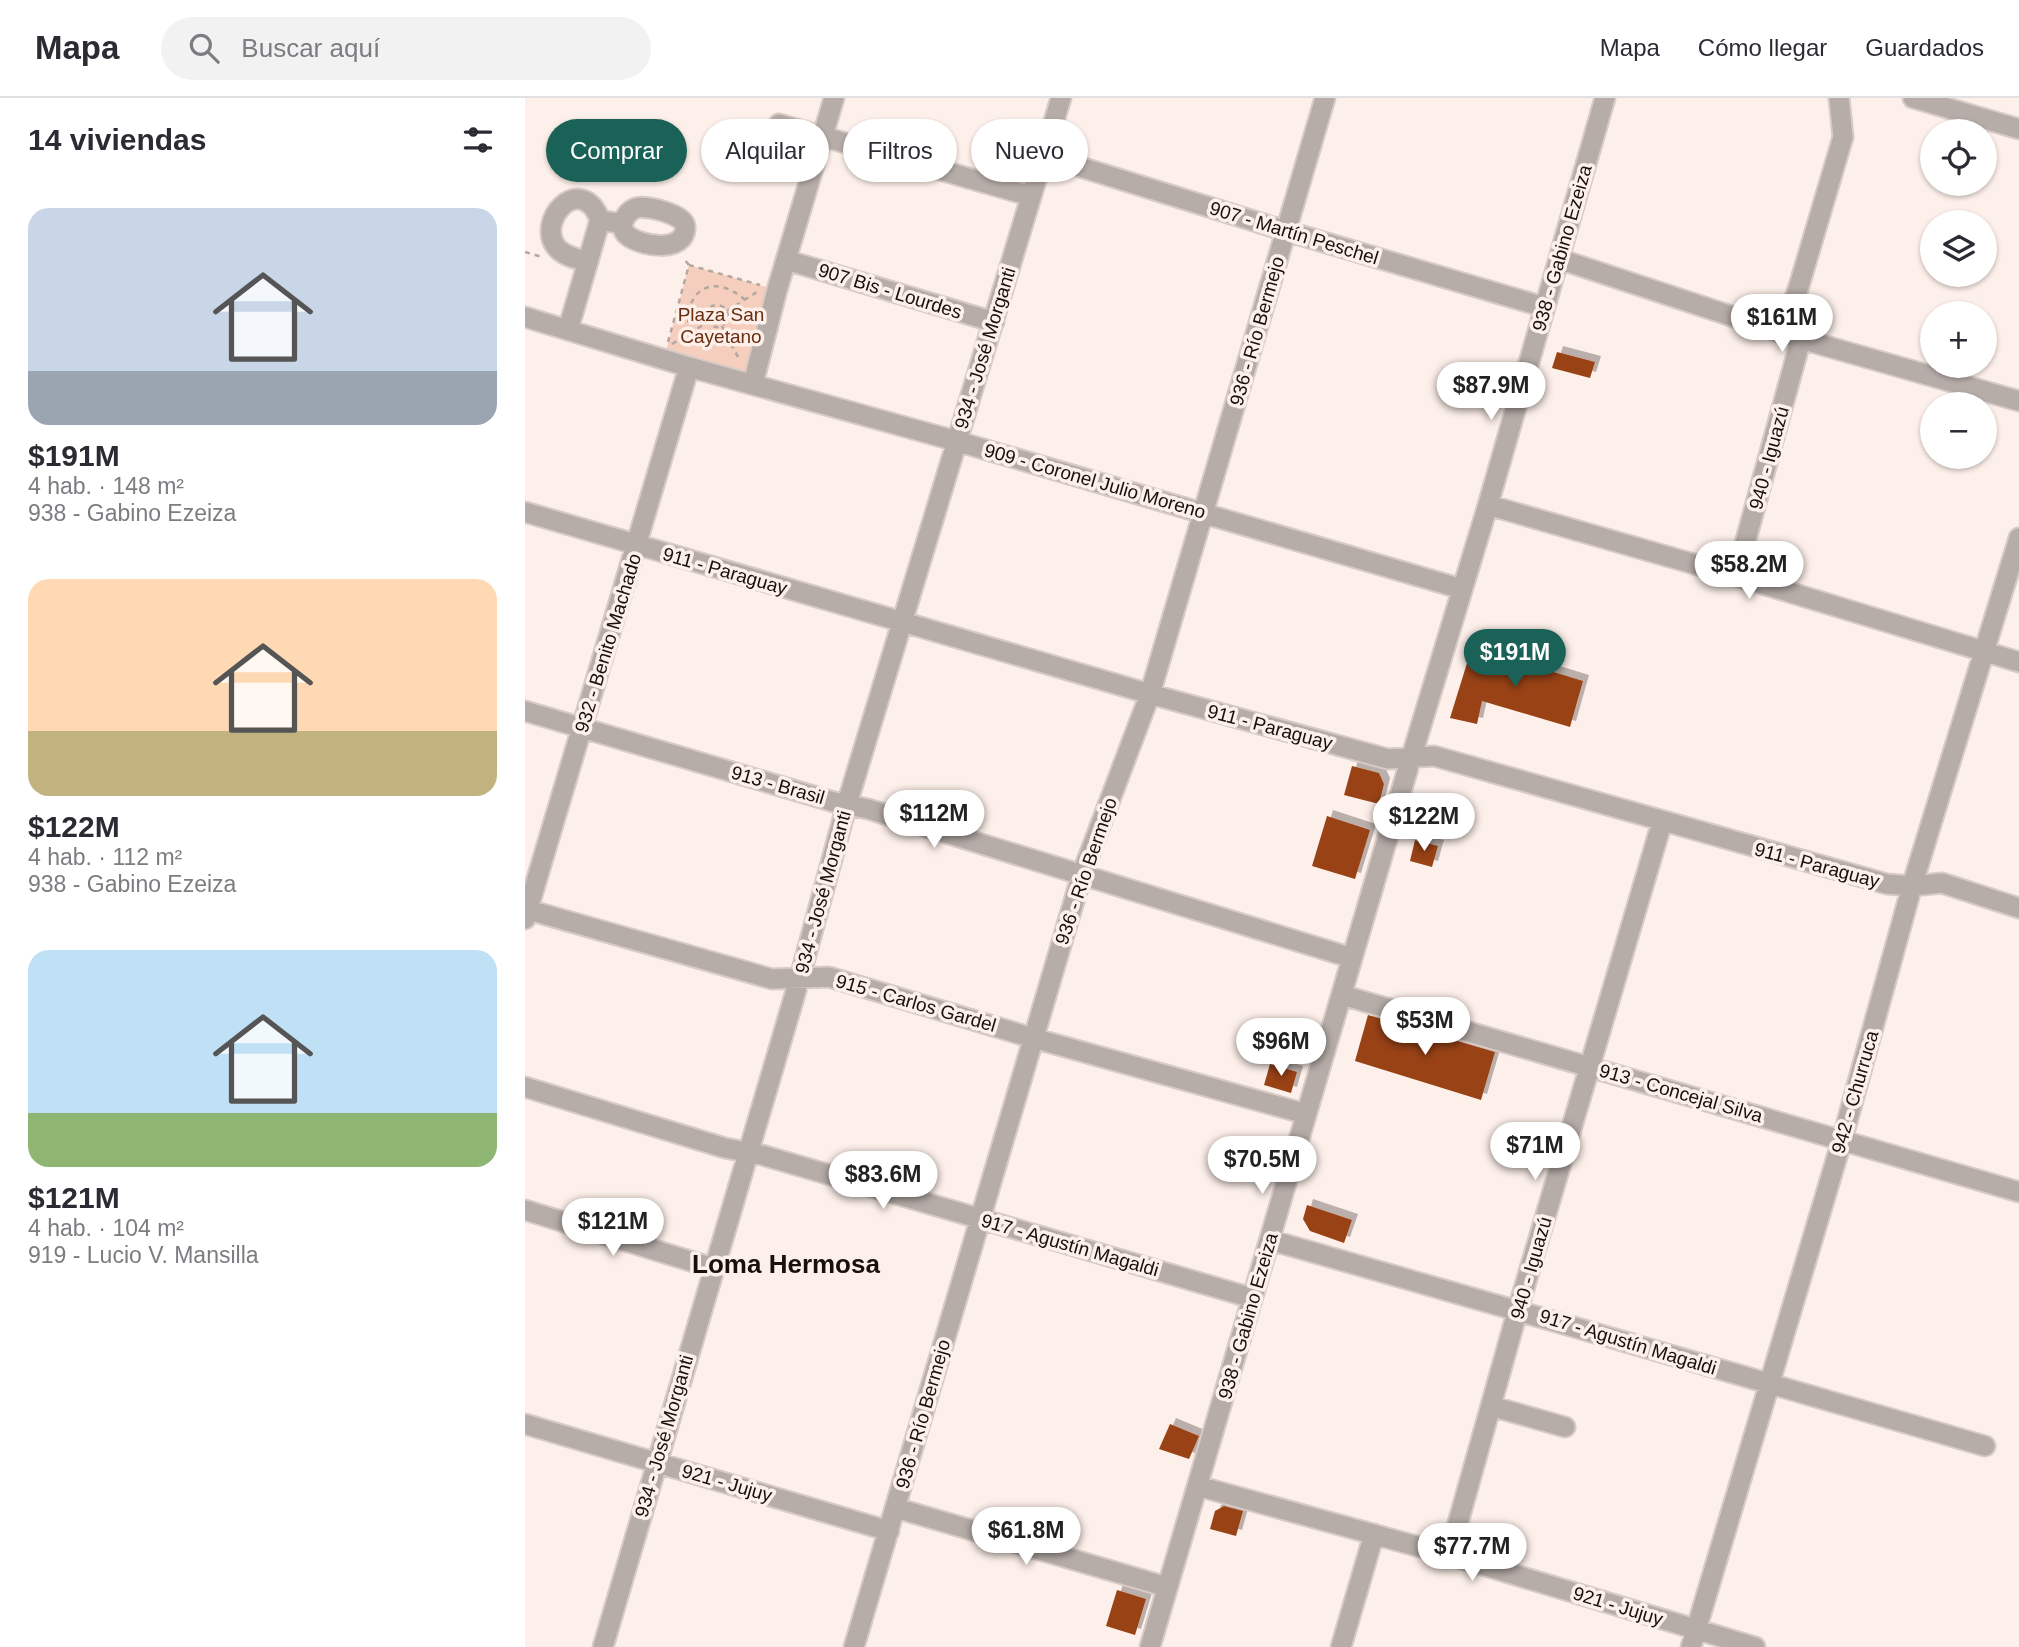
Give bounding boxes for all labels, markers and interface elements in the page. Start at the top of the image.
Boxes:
search box [161,17,651,80]
text: Mapa [35,29,119,66]
icon: search [185,29,223,67]
text: Buscar aquí [241,33,380,63]
text: Mapa [1600,34,1660,61]
text: Cómo llegar [1698,34,1827,61]
text: Guardados [1865,34,1984,61]
chip: Comprar [546,119,687,182]
chip: Alquilar [701,119,829,182]
chip: Filtros [843,119,957,182]
chip: Nuevo [971,119,1088,182]
map controls [1920,119,1997,469]
button: locate [1920,119,1997,196]
icon: filters [459,121,497,159]
text: 14 viviendas [28,123,206,156]
street label: 938 - Gabino Ezeiza [1528,162,1596,334]
street label: 907 - Martín Peschel [1207,197,1381,269]
button: layers [1920,210,1997,287]
icon: home [200,254,326,380]
street label: 936 - Río Bermejo [1226,254,1288,408]
street label: 907 Bis - Lourdes [816,259,964,323]
street label: 934 - José Morganti [950,265,1020,431]
pin: $161M [1733,294,1831,354]
button: + [1920,301,1997,378]
park label: Plaza San Cayetano [678,304,764,347]
text: $161M [1747,304,1817,330]
pin: $87.9M [1434,362,1548,422]
text: $87.9M [1453,372,1529,398]
button: − [1920,392,1997,469]
street label: 940 - Iguazú [1745,404,1793,512]
text: $191M [28,439,120,472]
street label: 909 - Coronel Julio Moreno [982,439,1208,523]
text: 4 hab. · 148 m² [28,473,184,499]
text: 938 - Gabino Ezeiza [28,500,236,526]
pin: $58.2M [1692,542,1806,601]
street label: 911 - Paraguay [660,543,790,599]
street label: 932 - Benito Machado [571,551,645,735]
text: $58.2M [1711,551,1787,577]
icon: home [200,625,326,751]
pin: $191M [1466,630,1564,689]
text: $191M [1480,639,1550,665]
street label: 911 - Paraguay [1205,700,1335,754]
street label: 913 - Brasil [729,762,827,808]
pin: $112M [885,790,983,850]
pin: $122M [1375,794,1473,853]
street label: 936 - Río Bermejo [1051,795,1121,947]
text: $112M [899,800,969,826]
text: $122M [1389,803,1459,829]
street label: 934 - José Morganti [791,808,855,976]
text: $122M [28,810,120,843]
street label: 911 - Paraguay [1752,838,1882,892]
text: 4 hab. · 112 m² [28,844,182,870]
text: 938 - Gabino Ezeiza [28,871,236,897]
street label: 915 - Carlos Gardel [833,970,999,1036]
icon: home [200,996,326,1122]
pin: $53M [1384,998,1466,1057]
text: $53M [1396,1007,1454,1033]
pin: $96M [1240,1018,1322,1078]
text: $96M [1252,1028,1310,1054]
street label: 942 - Churruca [1827,1028,1883,1156]
street label: 913 - Concejal Silva [1597,1060,1766,1126]
pin: $71M [1494,1122,1576,1182]
text: $71M [1506,1132,1564,1158]
pin: $70.5M [1205,1136,1319,1196]
text: $70.5M [1224,1146,1300,1172]
pin: $83.6M [826,1152,940,1211]
text: $83.6M [845,1161,921,1187]
text: $121M [28,1181,120,1214]
pin: $121M [564,1198,662,1258]
text: $121M [578,1208,648,1234]
street label: 917 - Agustín Magaldi [979,1210,1161,1280]
street label: 940 - Iguazú [1506,1214,1556,1322]
text: 4 hab. · 104 m² [28,1215,184,1241]
street label: 938 - Gabino Ezeiza [1214,1230,1282,1402]
text: 919 - Lucio V. Mansilla [28,1242,259,1268]
district label: Loma Hermosa [692,1249,880,1279]
street label: 917 - Agustín Magaldi [1537,1305,1719,1379]
street label: 936 - Río Bermejo [892,1337,954,1491]
street label: 934 - José Morganti [631,1352,697,1520]
street label: 921 - Jujuy [679,1460,775,1506]
pin: $61.8M [969,1508,1083,1567]
text: $61.8M [988,1517,1064,1543]
pin: $77.7M [1415,1524,1529,1583]
text: $77.7M [1434,1533,1510,1559]
street label: 921 - Jujuy [1570,1582,1666,1630]

